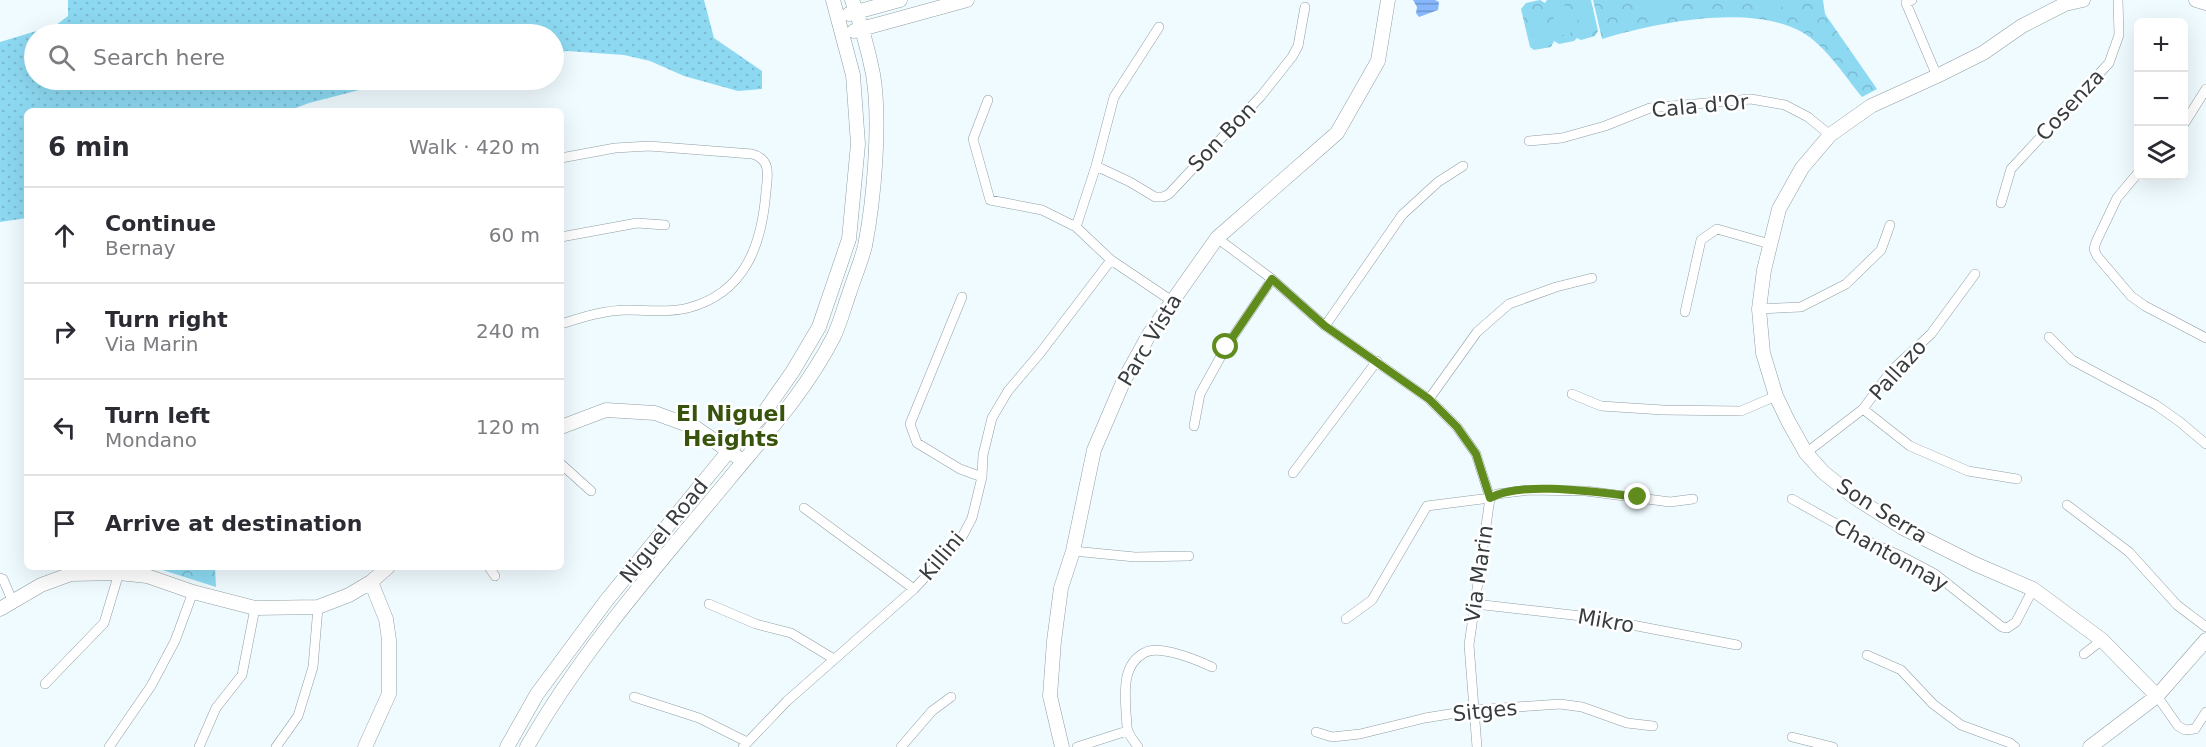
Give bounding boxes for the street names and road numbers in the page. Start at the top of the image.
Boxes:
street label: Cosenza [2031,64,2109,146]
street label: Cala d'Or [1651,90,1750,122]
street label: Son Bon [1183,97,1261,177]
street label: Parc Vista [1113,290,1187,390]
street label: Pallazo [1865,335,1931,405]
street label: Niguel Road [615,474,713,588]
street label: Son Serra [1832,474,1932,548]
street label: Chantonnay [1830,514,1952,596]
street label: Via Marin [1460,524,1498,624]
street label: Killini [915,527,969,585]
street label: Mikro [1576,604,1636,638]
street label: Sitges [1452,696,1518,726]

